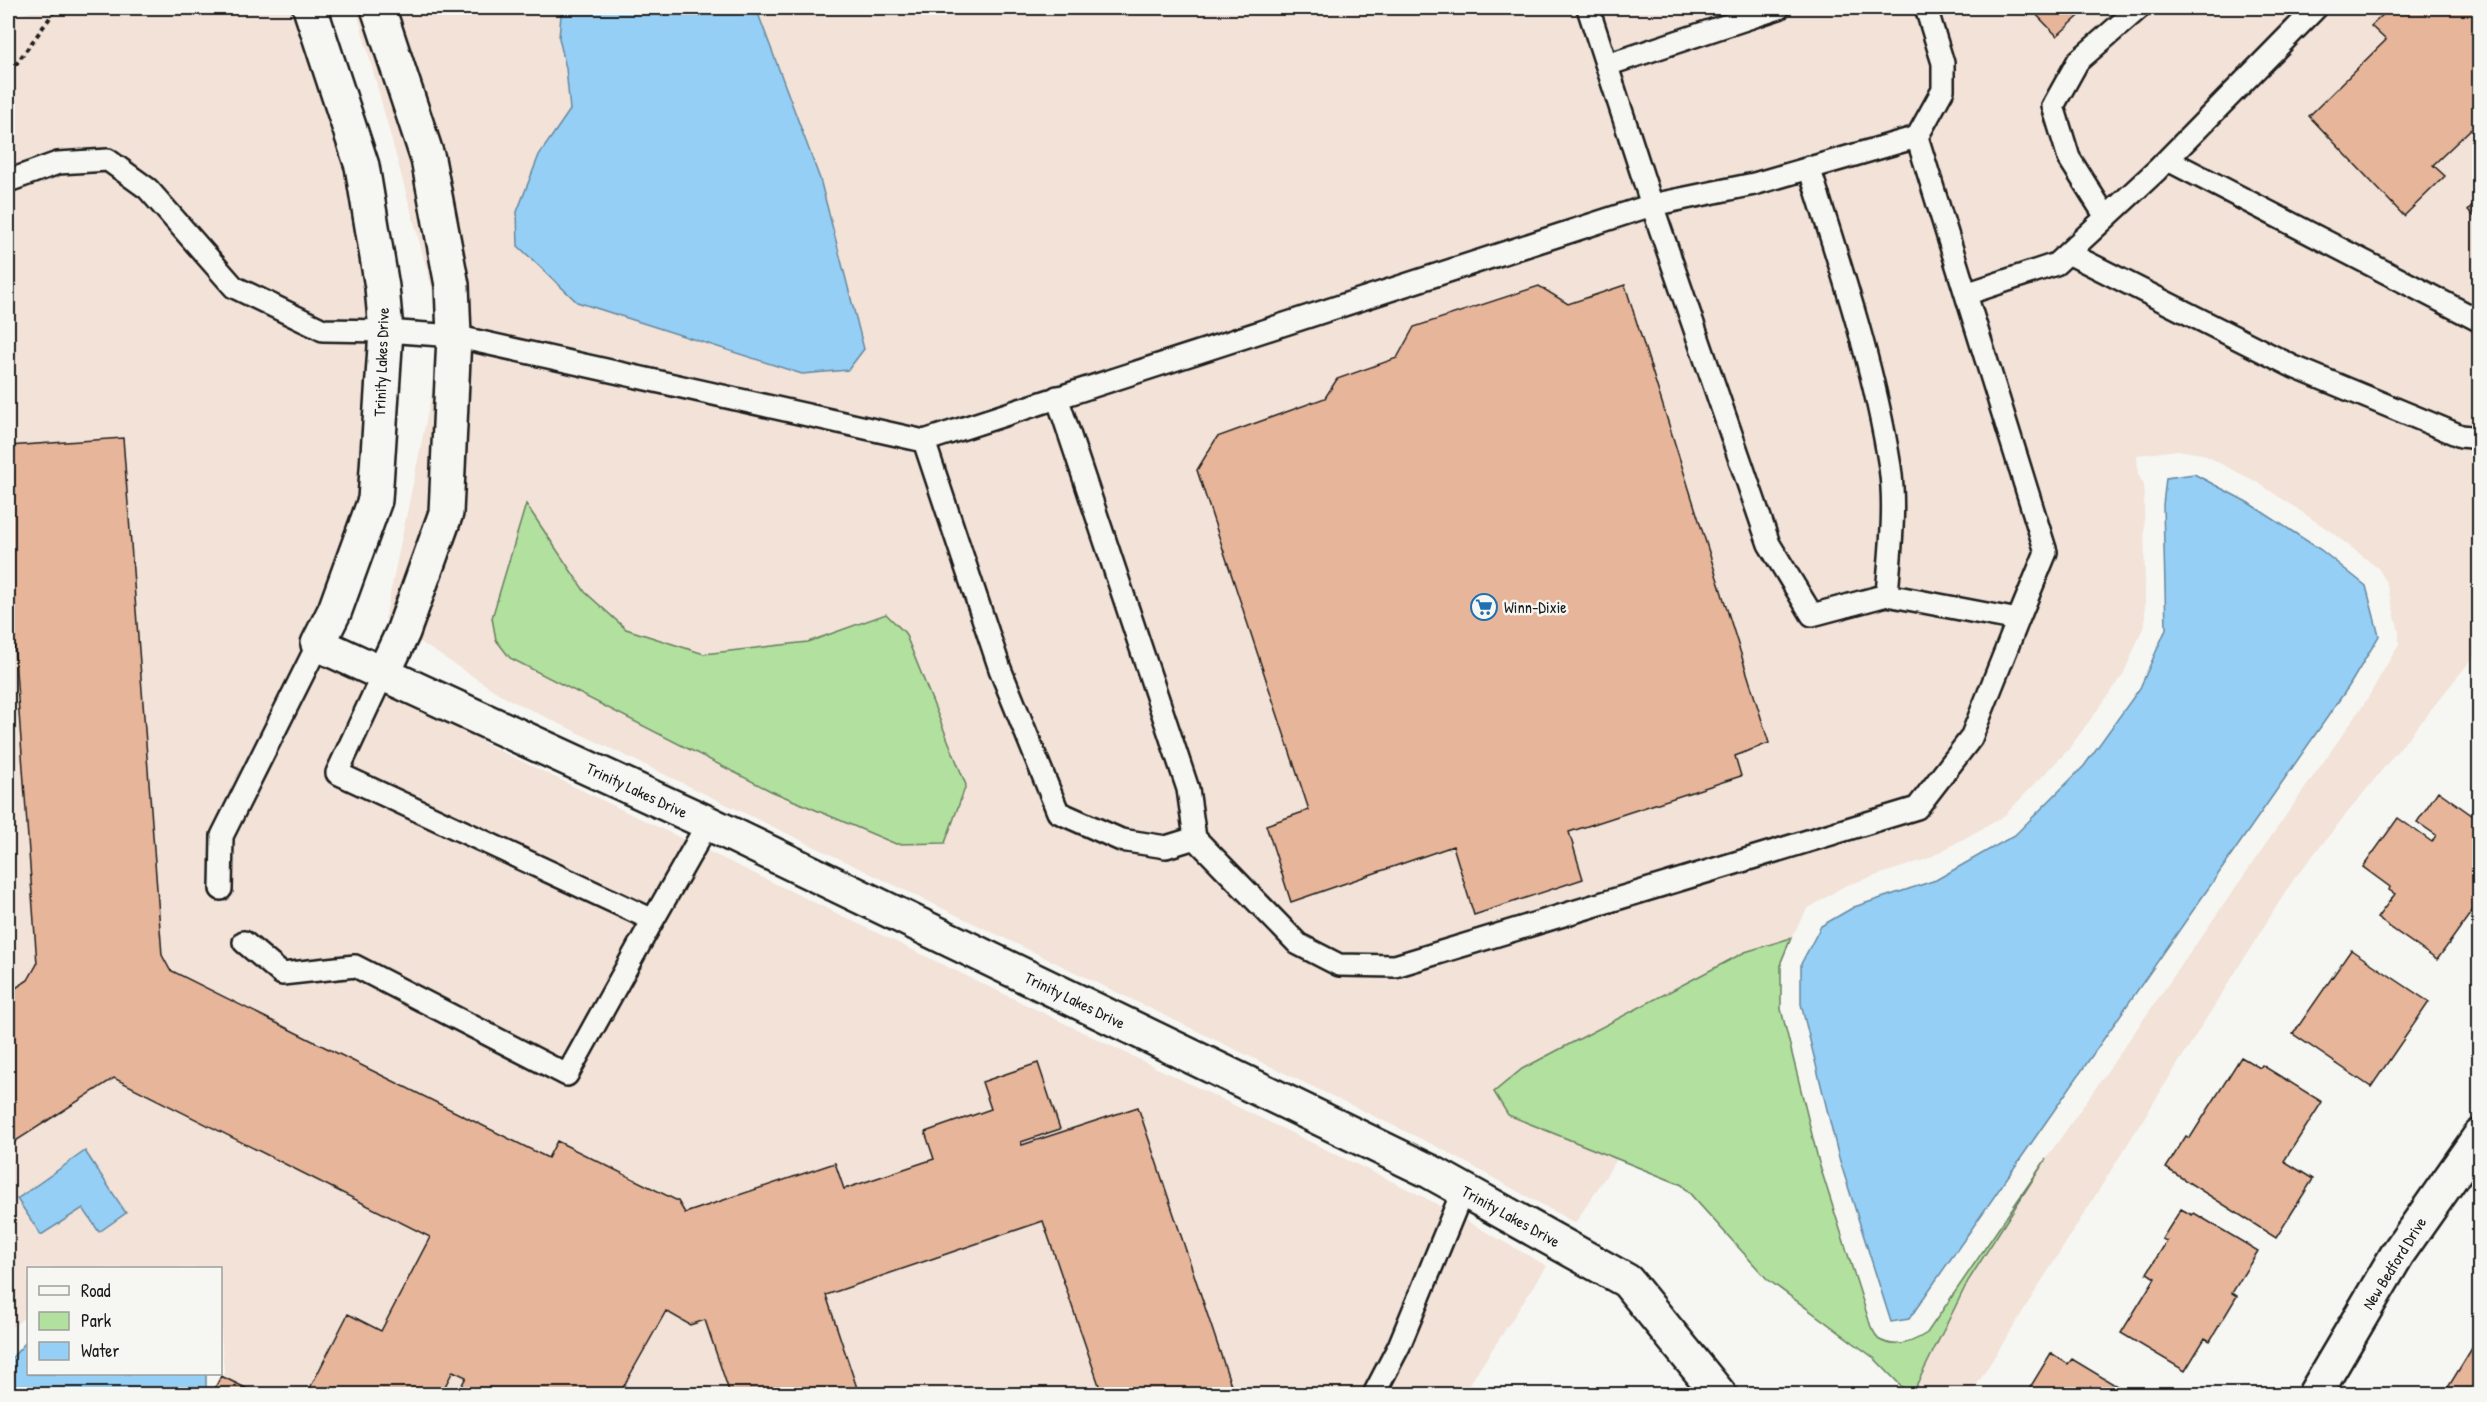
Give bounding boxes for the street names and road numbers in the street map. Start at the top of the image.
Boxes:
street label: Trinity Lakes Drive [368,306,394,417]
street label: Trinity Lakes Drive [583,757,692,823]
street label: Trinity Lakes Drive [1021,966,1129,1034]
street label: Trinity Lakes Drive [1458,1180,1565,1252]
street label: New Bedford Drive [2357,1212,2432,1313]

